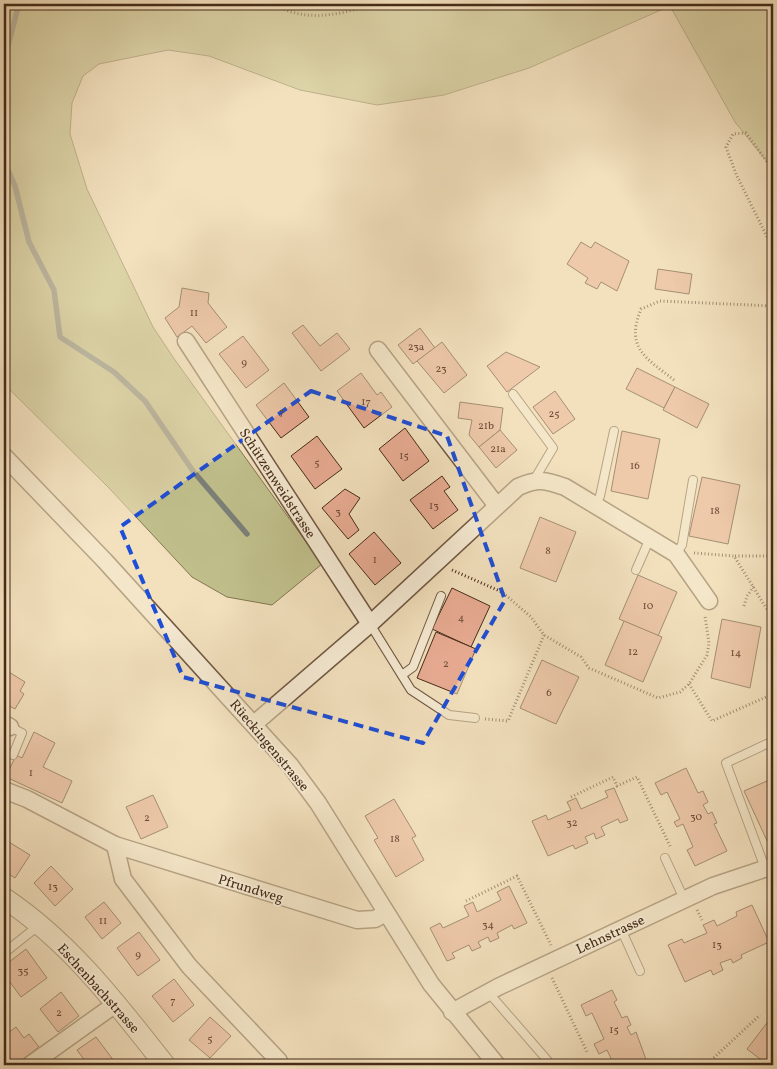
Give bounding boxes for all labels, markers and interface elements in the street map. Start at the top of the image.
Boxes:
house number: 11 [190,306,198,321]
house number: 23a [408,340,425,355]
house number: 9 [241,356,247,371]
house number: 23 [435,362,447,377]
house number: 17 [361,395,371,410]
house number: 7 [279,405,285,420]
house number: 25 [548,407,560,422]
house number: 21b [478,419,494,434]
street label: Schützenweidstrasse [234,425,320,543]
house number: 21a [490,442,506,457]
house number: 15 [399,449,409,464]
house number: 5 [314,456,320,471]
house number: 16 [630,459,640,474]
house number: 13 [429,499,439,514]
house number: 18 [710,504,720,519]
house number: 3 [335,505,341,520]
house number: 8 [545,544,551,559]
house number: 1 [373,553,377,568]
house number: 10 [643,599,654,614]
house number: 4 [458,611,465,626]
house number: 12 [628,645,638,660]
house number: 14 [731,646,742,661]
house number: 2 [443,657,449,672]
house number: 6 [546,686,552,701]
street label: Rüeckingenstrasse [225,696,313,796]
house number: 1 [29,766,33,781]
house number: 30 [690,810,702,825]
house number: 2 [144,811,150,826]
house number: 32 [566,816,578,831]
house number: 18 [390,832,400,847]
street label: Pfrundweg [216,870,286,908]
house number: 13 [48,880,58,895]
street label: Lehnstrasse [573,911,648,960]
house number: 11 [99,914,107,929]
house number: 34 [482,918,495,933]
house number: 13 [712,938,722,953]
street label: Eschenbachstrasse [52,940,144,1038]
house number: 9 [135,948,141,963]
house number: 35 [18,964,28,979]
house number: 7 [170,994,176,1009]
house number: 2 [56,1006,62,1021]
house number: 15 [609,1023,619,1038]
house number: 5 [207,1032,213,1047]

